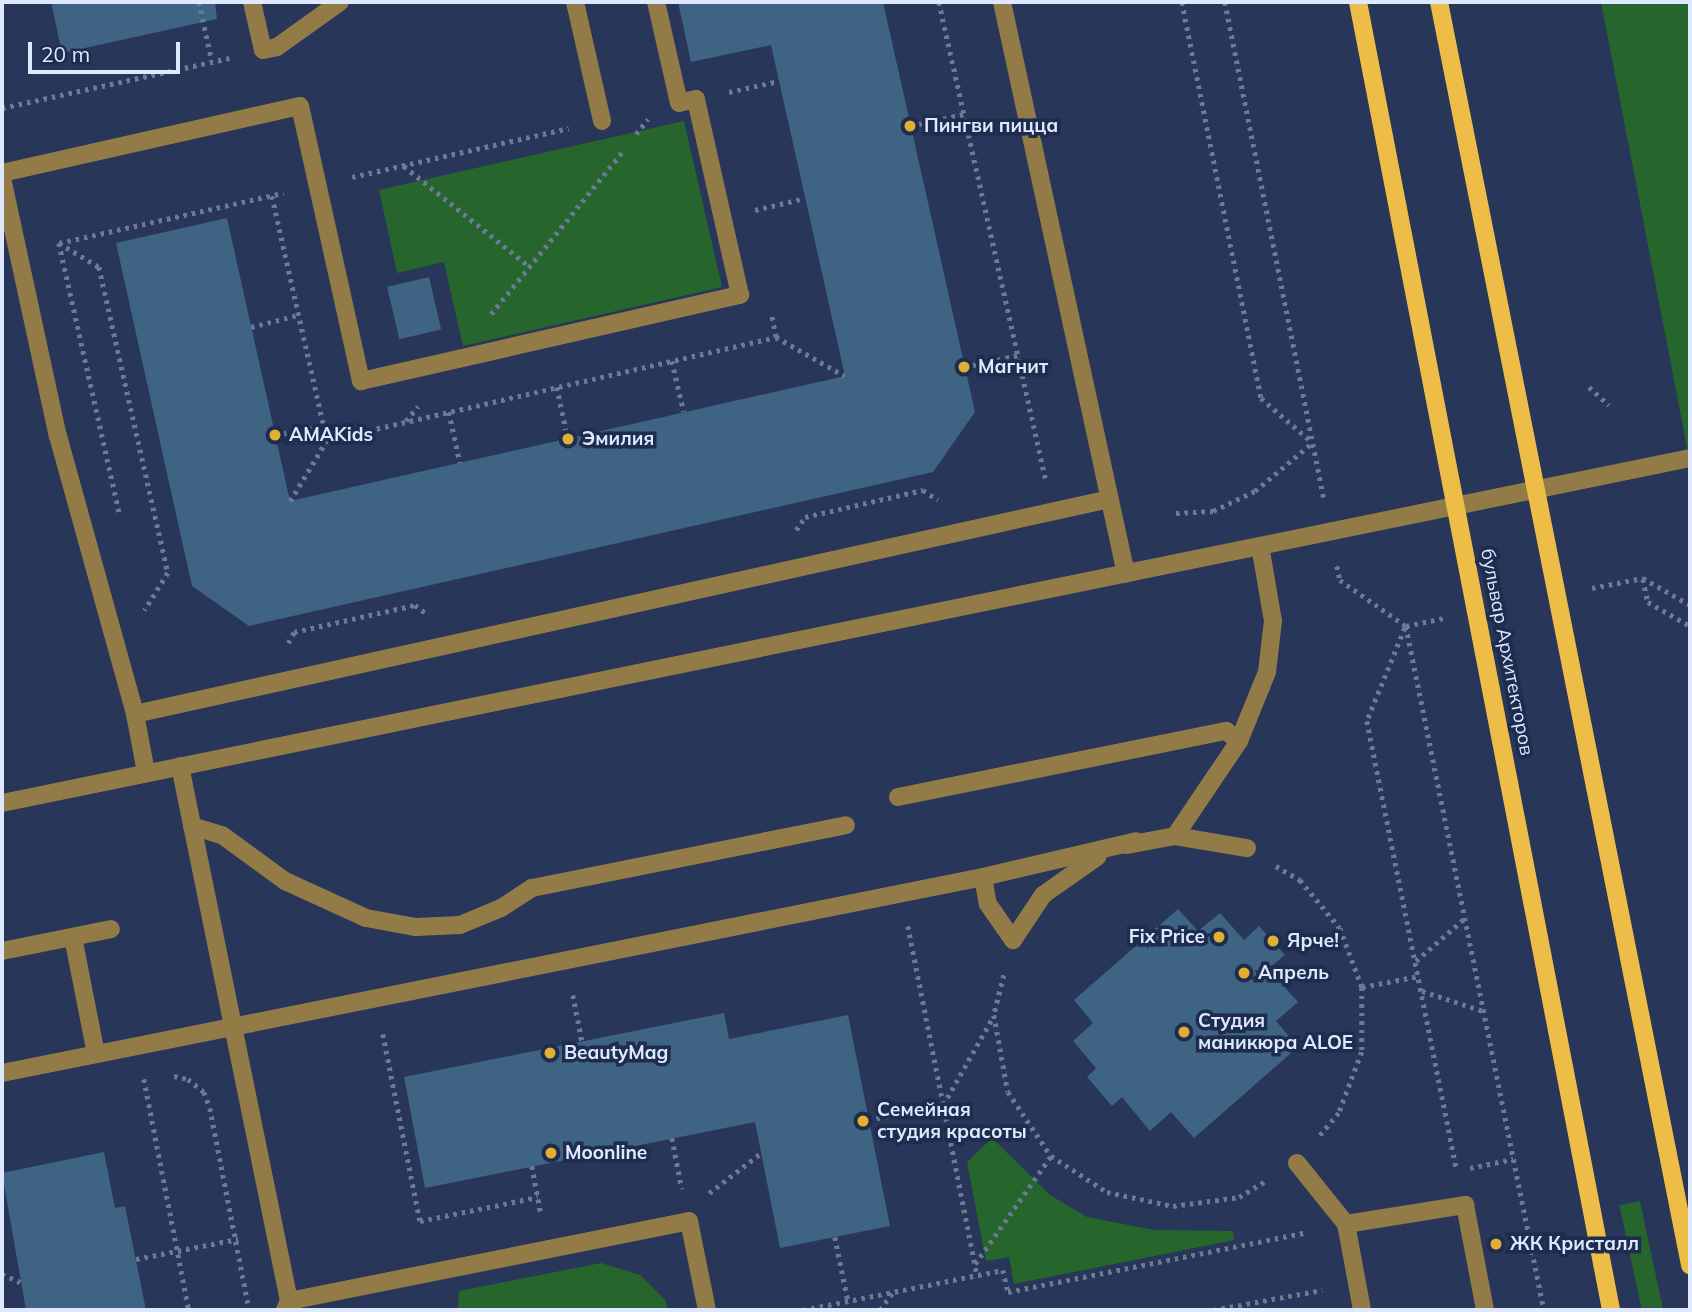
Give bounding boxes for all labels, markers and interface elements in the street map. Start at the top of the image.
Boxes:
scale bar [32,28,184,72]
text: 20 m [41,41,90,67]
place label: Пингви пицца [924,115,1058,137]
marker: Пингви пицца [902,118,918,134]
place label: Магнит [978,356,1048,378]
marker: Магнит [956,359,972,375]
place label: AMAKids [289,424,373,446]
marker: AMAKids [267,427,283,443]
place label: Эмилия [582,428,654,450]
marker: Эмилия [560,431,576,447]
street label: бульвар Архитекторов [1476,547,1538,757]
place label: Fix Price [1129,926,1205,948]
marker: Fix Price [1211,929,1227,945]
place label: Ярче! [1287,930,1339,952]
marker: Ярче! [1265,933,1281,949]
place label: Апрель [1258,962,1329,984]
marker: Апрель [1236,965,1252,981]
place label: Студия маникюра ALOE [1198,1010,1353,1054]
marker: Студия маникюра ALOE [1176,1024,1192,1040]
place label: BeautyMag [564,1042,668,1064]
marker: BeautyMag [542,1045,558,1061]
place label: Семейная студия красоты [877,1099,1027,1143]
marker: Семейная студия красоты [855,1113,871,1129]
place label: Moonline [565,1142,647,1164]
marker: Moonline [543,1145,559,1161]
place label: ЖК Кристалл [1510,1233,1639,1255]
marker: ЖК Кристалл [1488,1236,1504,1252]

